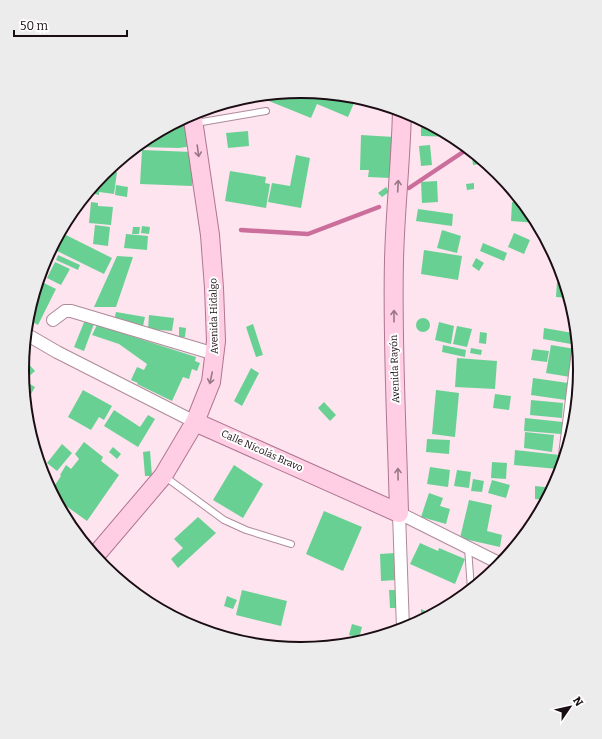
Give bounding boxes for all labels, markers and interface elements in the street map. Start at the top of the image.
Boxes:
scale bar [14,12,127,38]
text: 50 m [20,19,49,33]
one-way arrow [194,144,202,157]
one-way arrow [394,180,401,193]
street label: Avenida Hidalgo [207,278,221,354]
one-way arrow [390,310,398,323]
street label: Avenida Rayón [388,334,402,403]
one-way arrow [207,371,215,384]
street label: Calle Nicolás Bravo [219,428,305,474]
one-way arrow [394,468,402,481]
north arrow [550,687,590,727]
text: N [570,695,586,709]

